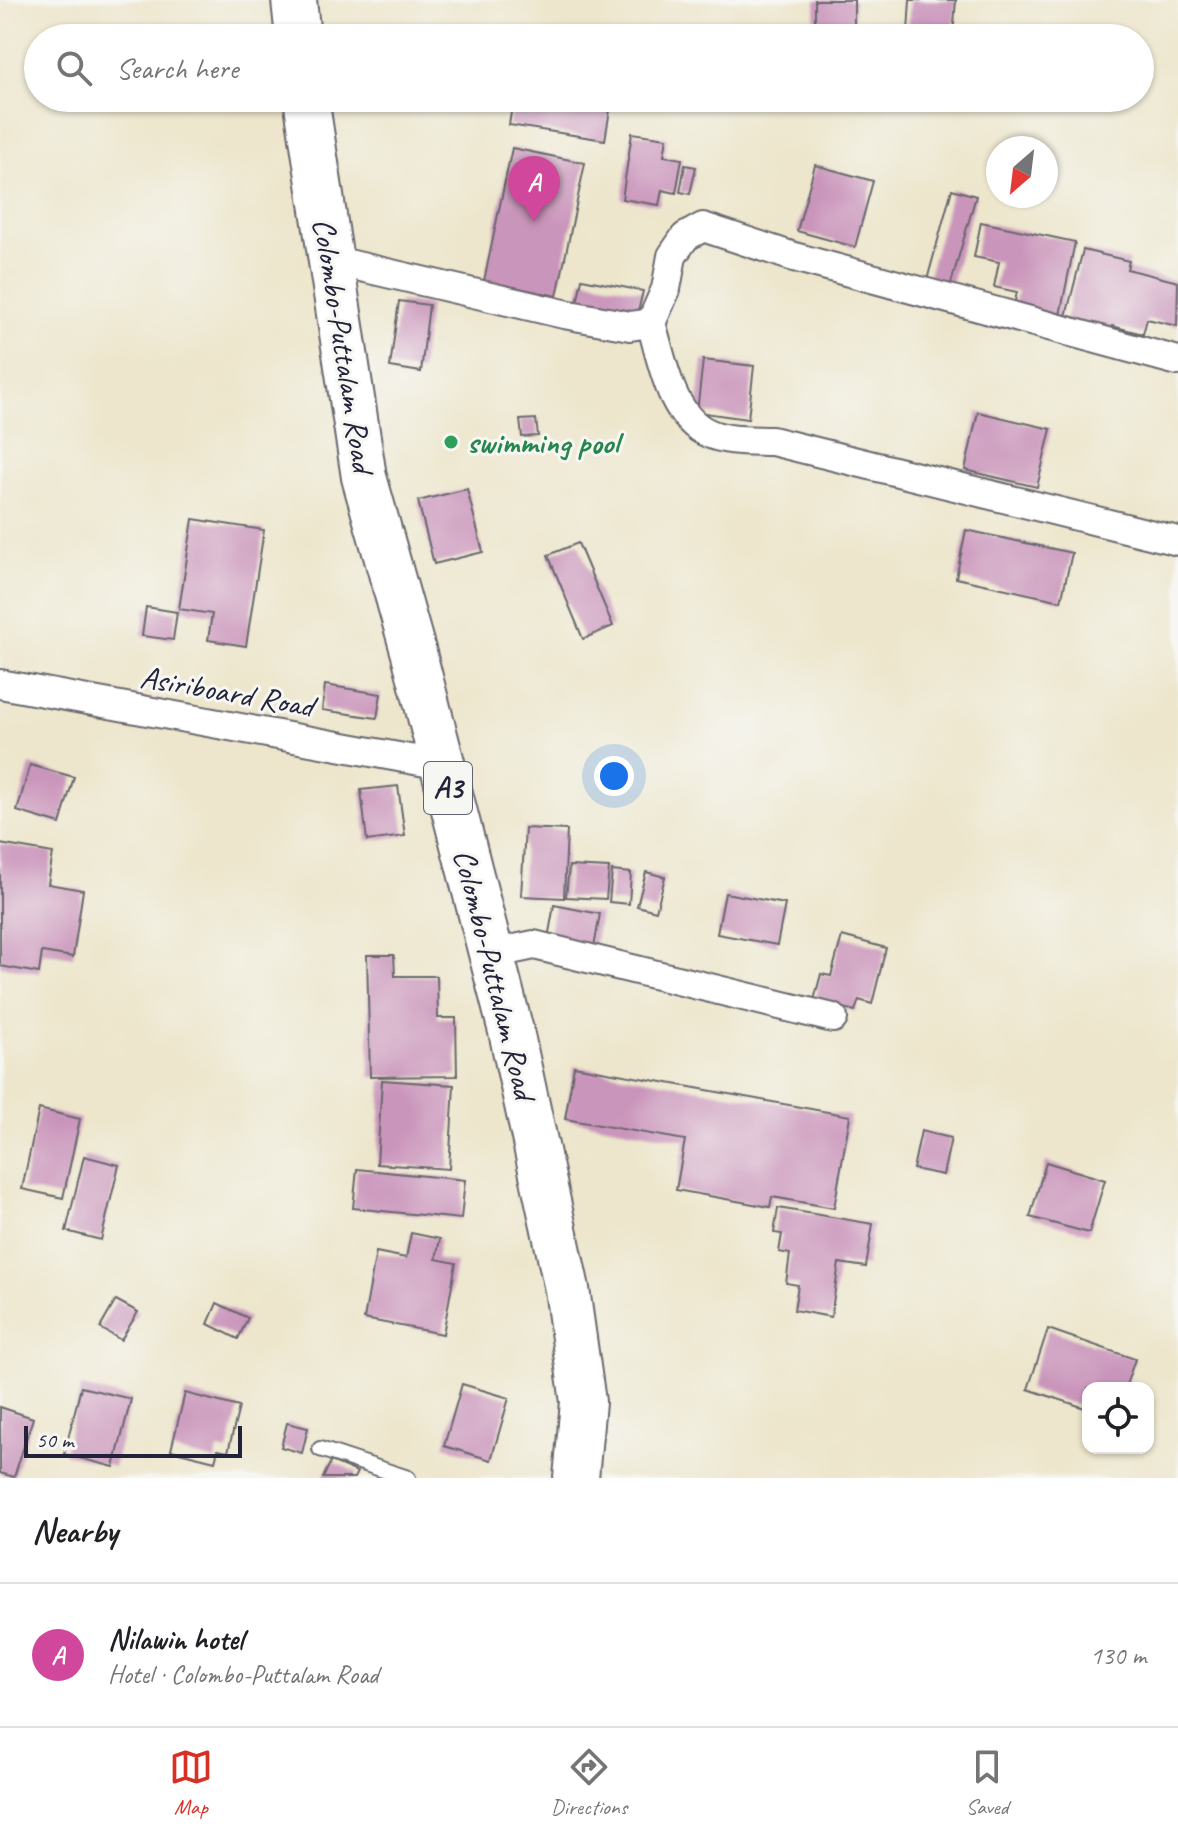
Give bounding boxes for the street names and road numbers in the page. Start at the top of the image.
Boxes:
street label: Colombo-Puttalam Road [303,216,385,480]
street label: Asiriboard Road [137,656,321,728]
road number: A3 [424,762,472,814]
street label: Colombo-Puttalam Road [444,845,547,1108]

